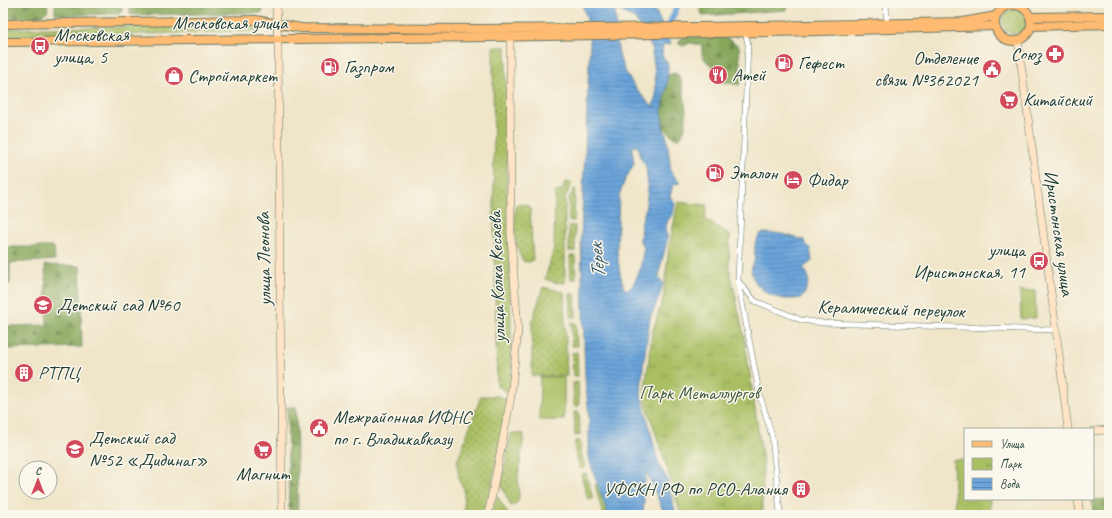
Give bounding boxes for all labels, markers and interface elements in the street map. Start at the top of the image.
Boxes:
street label: Московская улица [172,11,289,35]
place label: Московская улица, 5 [53,23,130,69]
bus stop icon: Московская улица, 5 [29,35,51,57]
place label: Союз [1011,42,1043,66]
pharmacy icon: Союз [1044,43,1066,65]
place label: Отделение связи №362021 [874,46,980,92]
place label: Гефест [798,51,845,75]
fuel station icon: Гефест [773,52,795,74]
place label: Газпром [344,55,395,79]
fuel station icon: Газпром [319,56,341,78]
public building icon: Отделение связи №362021 [981,58,1003,80]
place label: Атей [732,63,766,87]
place label: Строймаркет [188,64,278,88]
restaurant icon: Атей [707,64,729,86]
shop icon: Строймаркет [163,65,185,87]
place label: Китайский [1023,88,1093,112]
supermarket icon: Китайский [998,89,1020,111]
place label: Эталон [729,161,778,185]
fuel station icon: Эталон [704,162,726,184]
place label: Фидар [807,168,850,192]
hotel icon: Фидар [782,169,804,191]
street label: Иристонская улица [1038,169,1080,299]
street label: улица Колка Кесаева [483,209,511,344]
street label: улица Леонова [251,210,277,307]
place label: улица Иристонская, 11 [913,238,1027,284]
water label: Терек [582,239,611,280]
bus stop icon: улица Иристонская, 11 [1028,250,1050,272]
place label: Детский сад №60 [57,293,181,317]
school or university icon: Детский сад №60 [32,294,54,316]
street label: Керамический переулок [817,294,967,324]
place label: РТПЦ [38,361,82,385]
building icon: РТПЦ [13,362,35,384]
park label: Парк Металлургов [639,381,762,405]
place label: Межрайонная ИФНС по г. Владикавказу [333,405,474,451]
public building icon: Межрайонная ИФНС по г. Владикавказу [308,417,330,439]
place label: Детский сад №52 «Дидинаг» [89,426,208,472]
legend [964,428,1094,500]
text: Улица [1000,436,1025,452]
school or university icon: Детский сад №52 «Дидинаг» [64,438,86,460]
supermarket icon: Магнит [252,439,274,461]
text: Парк [1000,456,1023,472]
north arrow [18,460,58,500]
place label: Магнит [236,462,291,486]
text: С [35,463,42,477]
text: Вода [1000,476,1021,492]
place label: УФСКН РФ по РСО-Алания [603,477,788,501]
building icon: УФСКН РФ по РСО-Алания [790,478,812,500]

